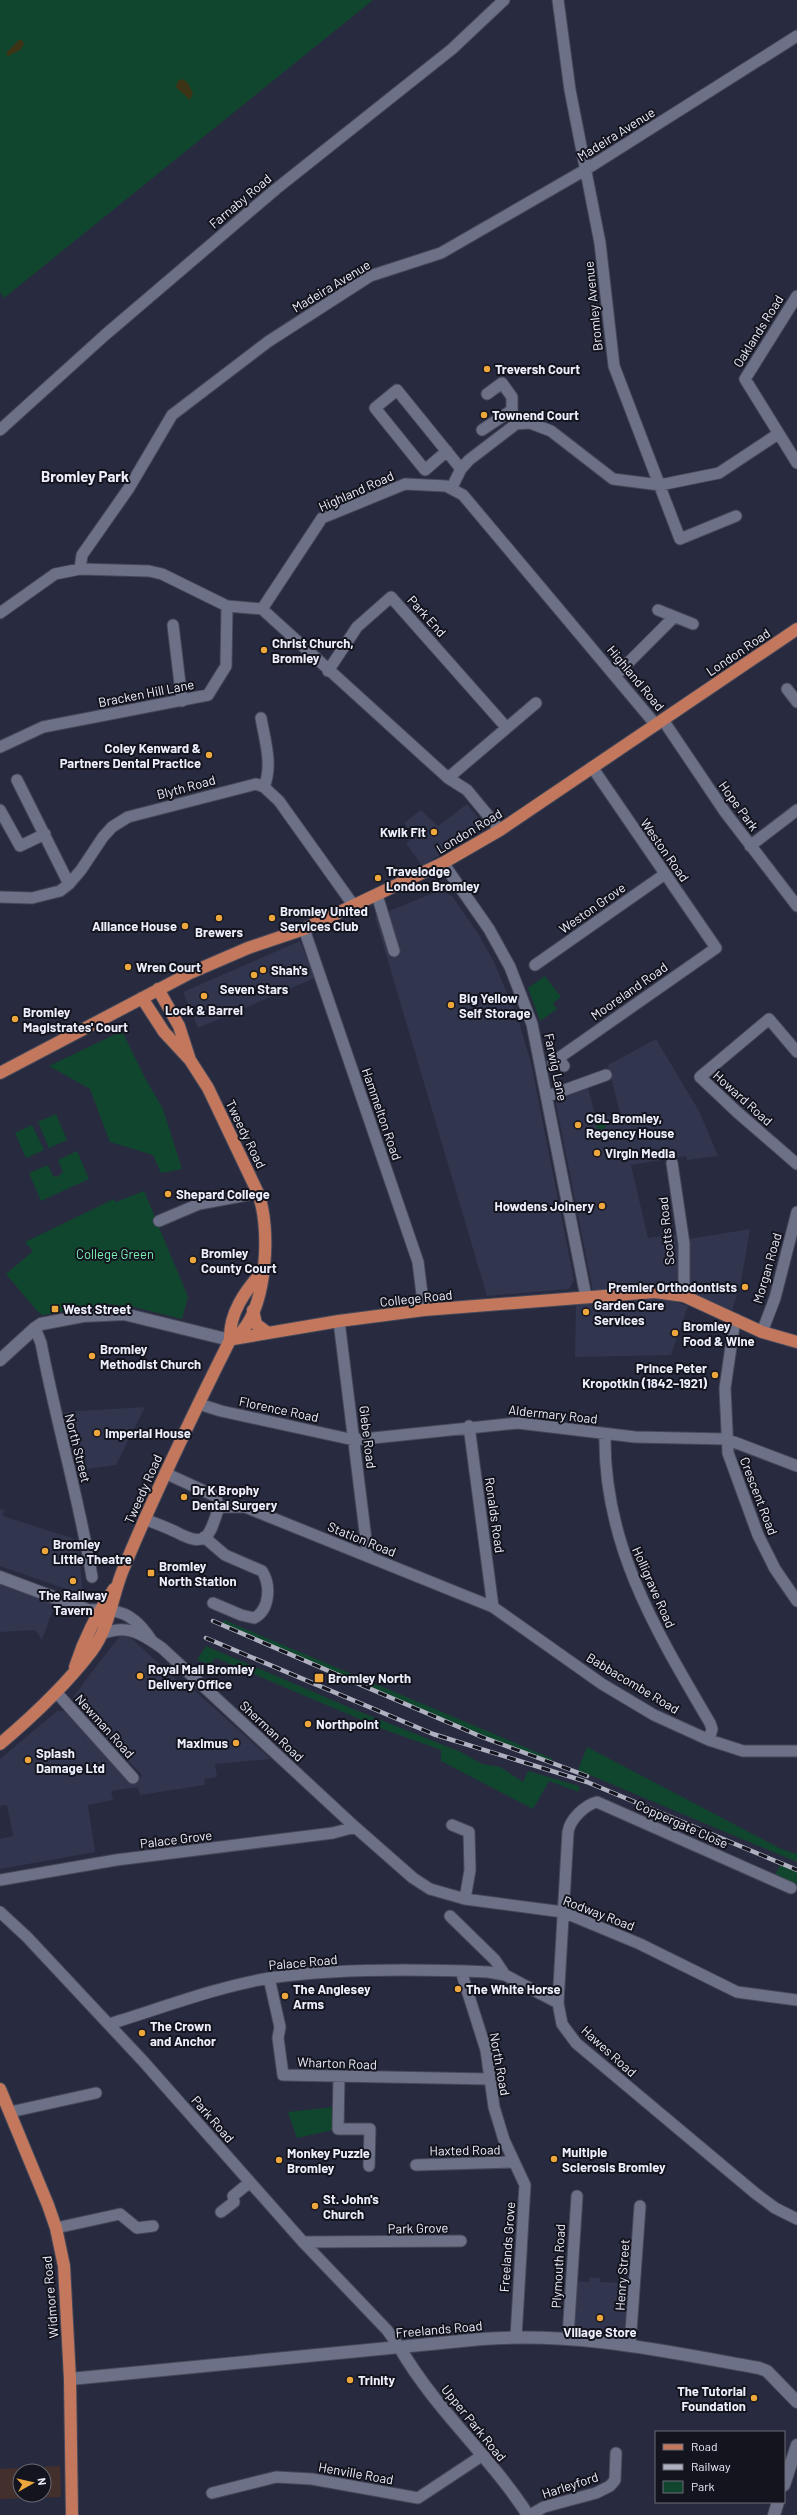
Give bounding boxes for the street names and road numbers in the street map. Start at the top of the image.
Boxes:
street label: Madeira Avenue [574,104,658,164]
street label: Farnaby Road [206,170,274,232]
street label: Madeira Avenue [289,256,373,316]
street label: Bromley Avenue [580,260,606,352]
street label: Oaklands Road [729,292,787,370]
street label: Highland Road [316,467,396,515]
street label: Park End [404,592,450,640]
street label: London Road [703,625,773,679]
street label: Highland Road [604,642,668,714]
street label: Bracken Hill Lane [97,676,195,710]
street label: Blyth Road [155,771,217,803]
street label: Hope Park [716,778,763,834]
street label: London Road [433,805,505,857]
street label: Weston Road [637,815,693,885]
street label: Weston Grove [556,879,628,937]
street label: Mooreland Road [588,959,670,1023]
street label: Farwig Lane [541,1032,571,1102]
street label: Hammelton Road [359,1066,405,1162]
street label: Howard Road [710,1067,776,1129]
street label: Tweedy Road [223,1097,269,1171]
street label: Scotts Road [654,1196,678,1266]
street label: Morgan Road [749,1231,785,1305]
street label: College Road [379,1286,453,1310]
street label: Florence Road [238,1393,320,1425]
street label: Aldermary Road [508,1401,598,1427]
street label: Glebe Road [356,1405,380,1469]
street label: North Street [62,1412,94,1484]
street label: Tweedy Road [121,1452,165,1526]
street label: Crescent Road [737,1455,781,1537]
street label: Ronalds Road [482,1476,508,1554]
street label: Station Road [325,1518,399,1560]
street label: Holligrave Road [629,1544,679,1630]
street label: Babbacombe Road [584,1649,682,1717]
street label: Newman Road [72,1691,138,1761]
street label: Sherman Road [237,1697,307,1765]
street label: Coppergate Close [633,1796,731,1852]
street label: Palace Grove [139,1827,213,1851]
street label: Rodway Road [561,1892,637,1934]
street label: Palace Road [268,1951,338,1973]
street label: Hawes Road [578,2022,640,2080]
street label: North Road [487,2031,513,2097]
street label: Wharton Road [297,2054,377,2072]
street label: Park Road [188,2092,238,2146]
street label: Haxted Road [429,2141,501,2159]
street label: Freelands Grove [496,2201,518,2293]
street label: Park Grove [388,2219,448,2237]
street label: Plymouth Road [548,2223,568,2309]
street label: Henry Street [612,2239,632,2311]
street label: Widmore Road [38,2255,62,2339]
street label: Freelands Road [395,2317,483,2341]
street label: Upper Park Road [438,2382,510,2464]
street label: Henville Road [317,2459,395,2487]
street label: Harleyford [540,2468,600,2502]

